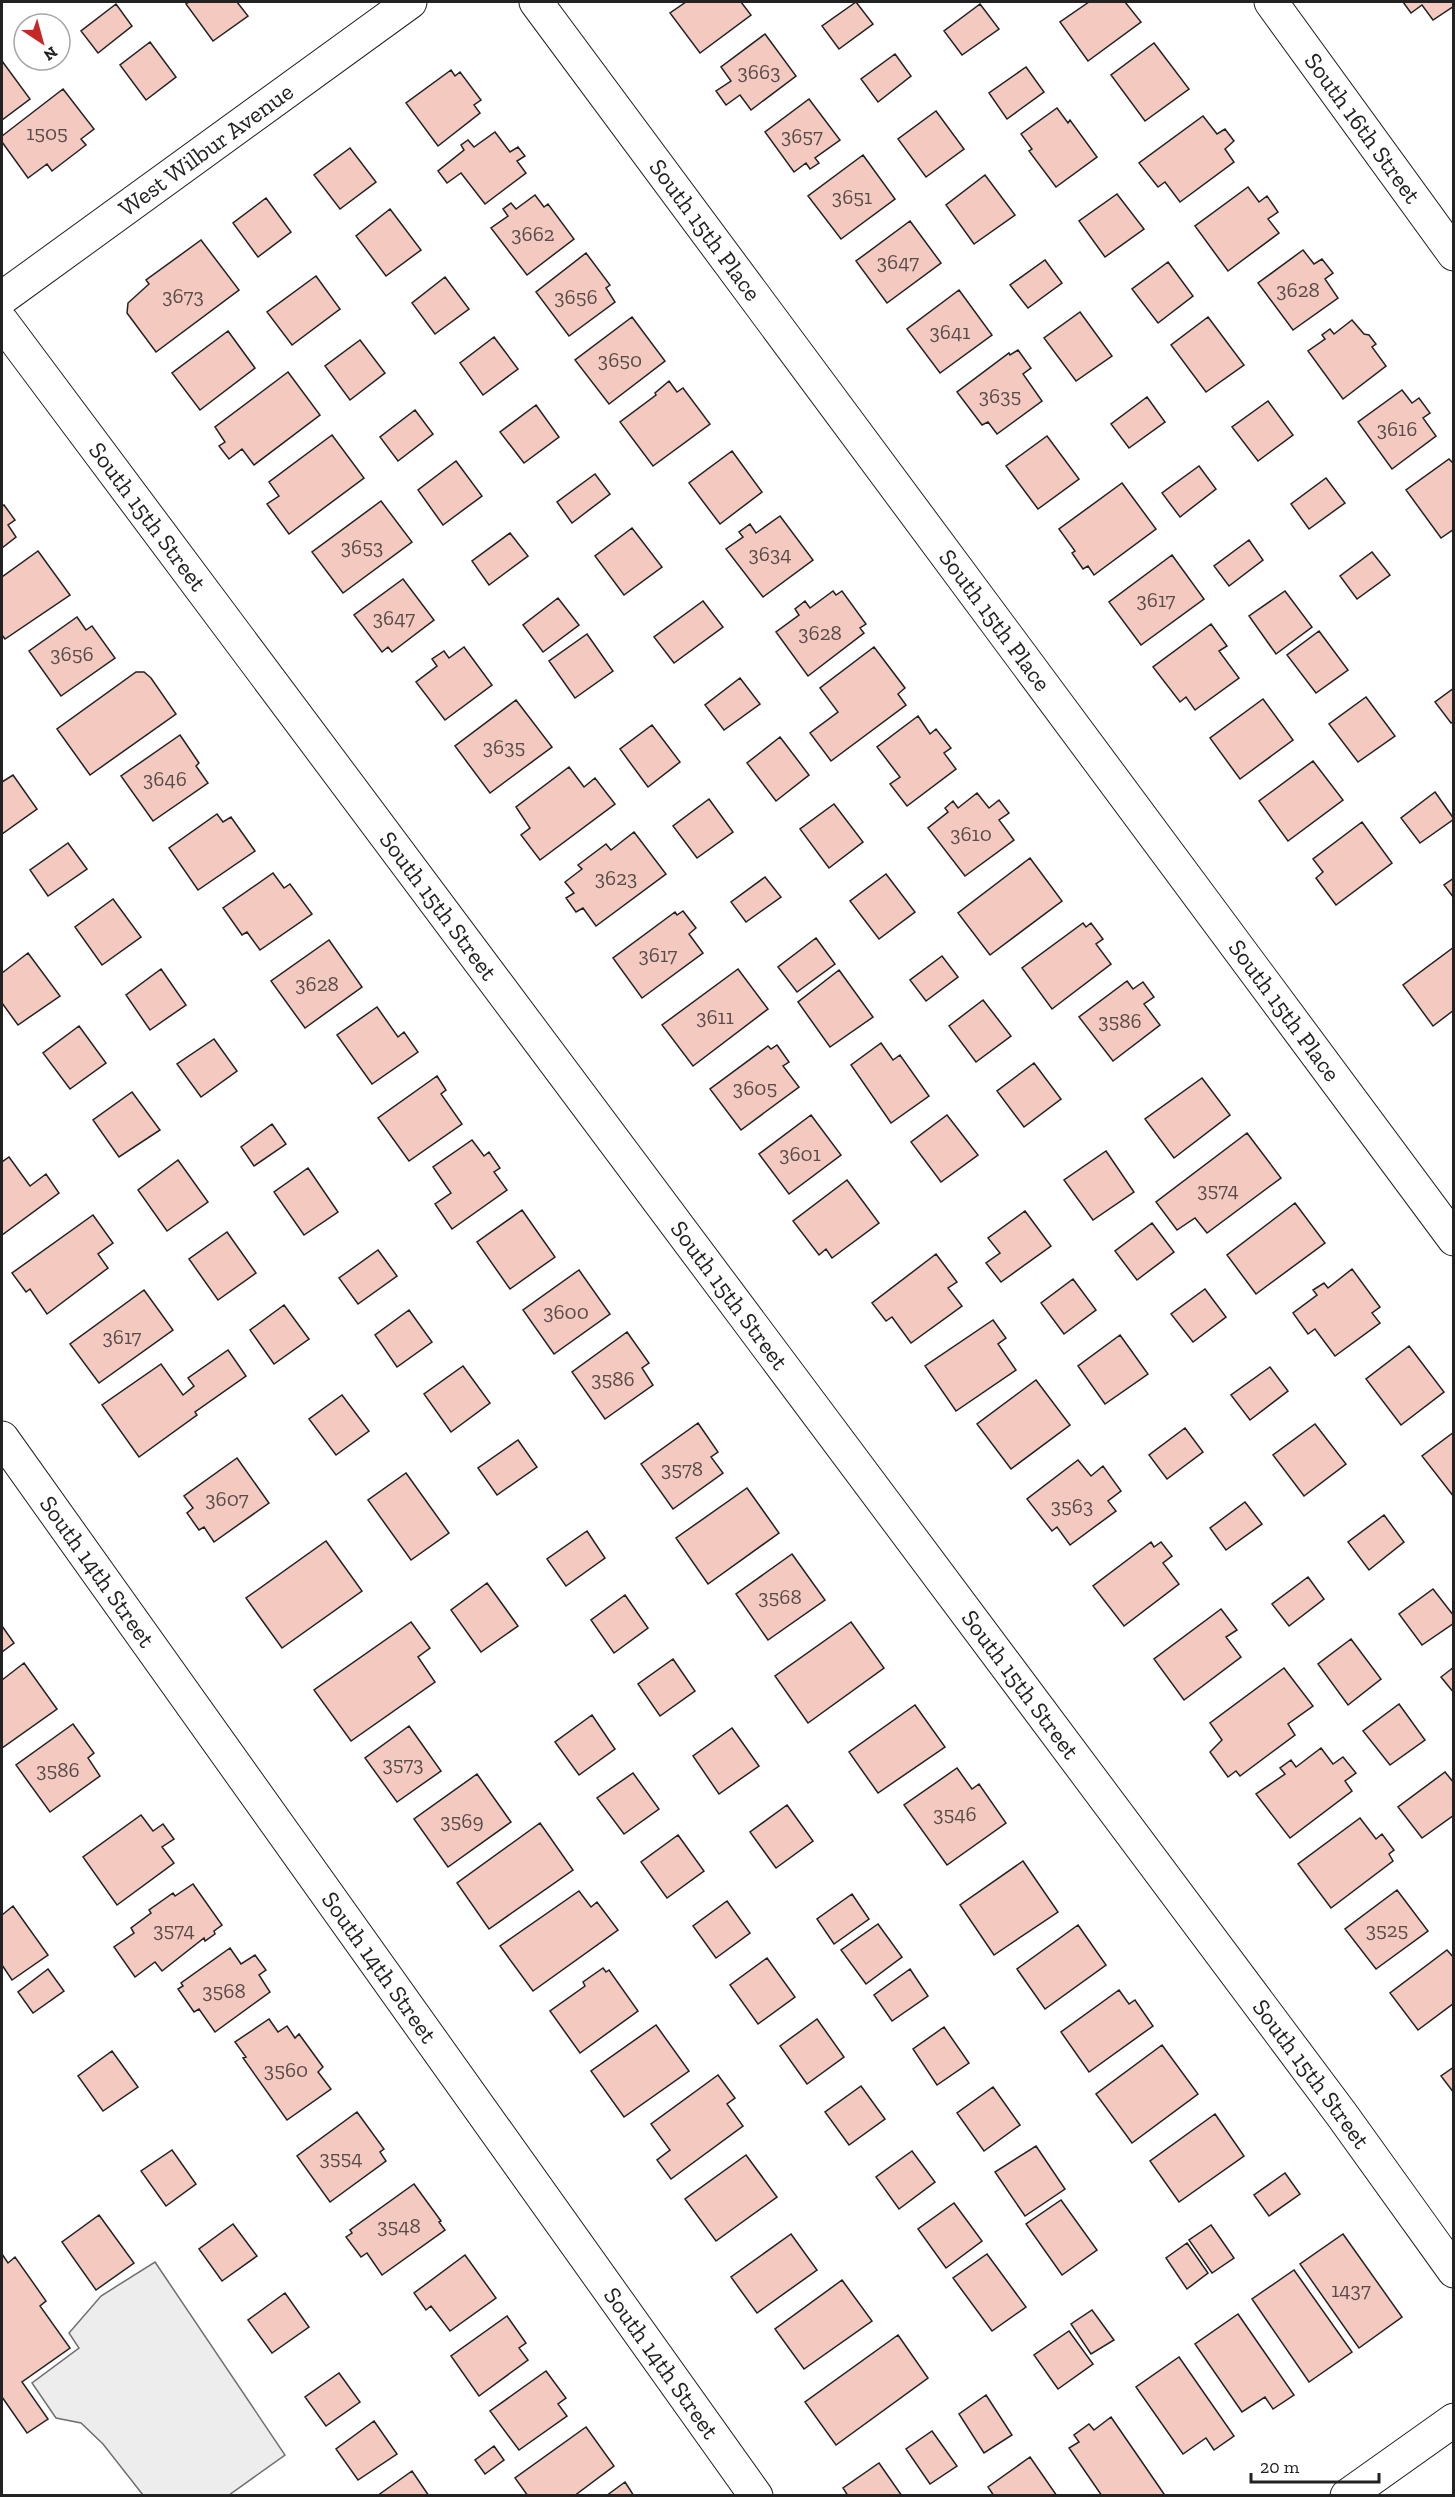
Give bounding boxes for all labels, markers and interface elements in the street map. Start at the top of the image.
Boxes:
north arrow [12,12,72,72]
text: N [40,42,61,65]
street label: South 16th Street [1299,47,1427,209]
house number: 3663 [738,59,780,84]
street label: West Wilbur Avenue [113,77,299,223]
house number: 1505 [26,120,68,145]
house number: 3657 [781,123,823,148]
street label: South 15th Place [644,153,768,306]
house number: 3651 [832,184,872,209]
house number: 3662 [511,221,555,246]
house number: 3647 [877,249,919,274]
house number: 3628 [1276,277,1320,302]
house number: 3673 [162,283,204,308]
house number: 3656 [554,284,598,309]
house number: 3641 [930,319,970,344]
house number: 3650 [598,347,642,372]
house number: 3635 [979,383,1021,408]
house number: 3616 [1377,416,1417,441]
street label: South 15th Street [83,436,213,597]
house number: 3653 [341,534,383,559]
house number: 3634 [748,541,792,566]
street label: South 15th Place [933,543,1057,697]
house number: 3617 [1136,587,1176,612]
house number: 3647 [373,605,415,630]
house number: 3628 [798,620,842,645]
house number: 3656 [50,641,94,666]
house number: 3635 [483,734,525,759]
house number: 3646 [143,766,187,791]
house number: 3610 [950,821,992,846]
street label: South 15th Street [374,825,504,986]
house number: 3623 [595,865,637,890]
street label: South 15th Place [1223,934,1347,1087]
house number: 3617 [638,942,678,967]
house number: 3628 [295,971,339,996]
house number: 3611 [696,1004,734,1029]
house number: 3586 [1098,1008,1142,1033]
house number: 3605 [733,1075,777,1100]
house number: 3601 [779,1141,821,1166]
house number: 3574 [1197,1177,1239,1202]
street label: South 15th Street [665,1215,795,1375]
house number: 3600 [543,1299,589,1324]
house number: 3617 [102,1324,142,1349]
house number: 3586 [591,1366,635,1391]
house number: 3578 [661,1456,703,1481]
house number: 3607 [205,1486,249,1511]
street label: South 14th Street [34,1490,161,1653]
house number: 3563 [1051,1493,1093,1518]
house number: 3568 [758,1584,802,1609]
street label: South 15th Street [956,1604,1086,1764]
house number: 3573 [382,1751,424,1776]
house number: 3586 [36,1757,80,1782]
house number: 3546 [933,1801,977,1826]
house number: 3569 [440,1808,484,1833]
street label: South 14th Street [316,1886,443,2048]
house number: 3574 [153,1917,195,1942]
house number: 3525 [1366,1917,1408,1942]
house number: 3568 [202,1978,246,2003]
street label: South 15th Street [1247,1993,1376,2154]
house number: 3560 [264,2057,308,2082]
house number: 3554 [319,2145,363,2170]
house number: 3548 [377,2213,421,2238]
house number: 1437 [1331,2277,1371,2302]
street label: South 14th Street [598,2281,726,2444]
scale bar [1251,2446,1378,2484]
text: 20 m [1260,2456,1300,2478]

